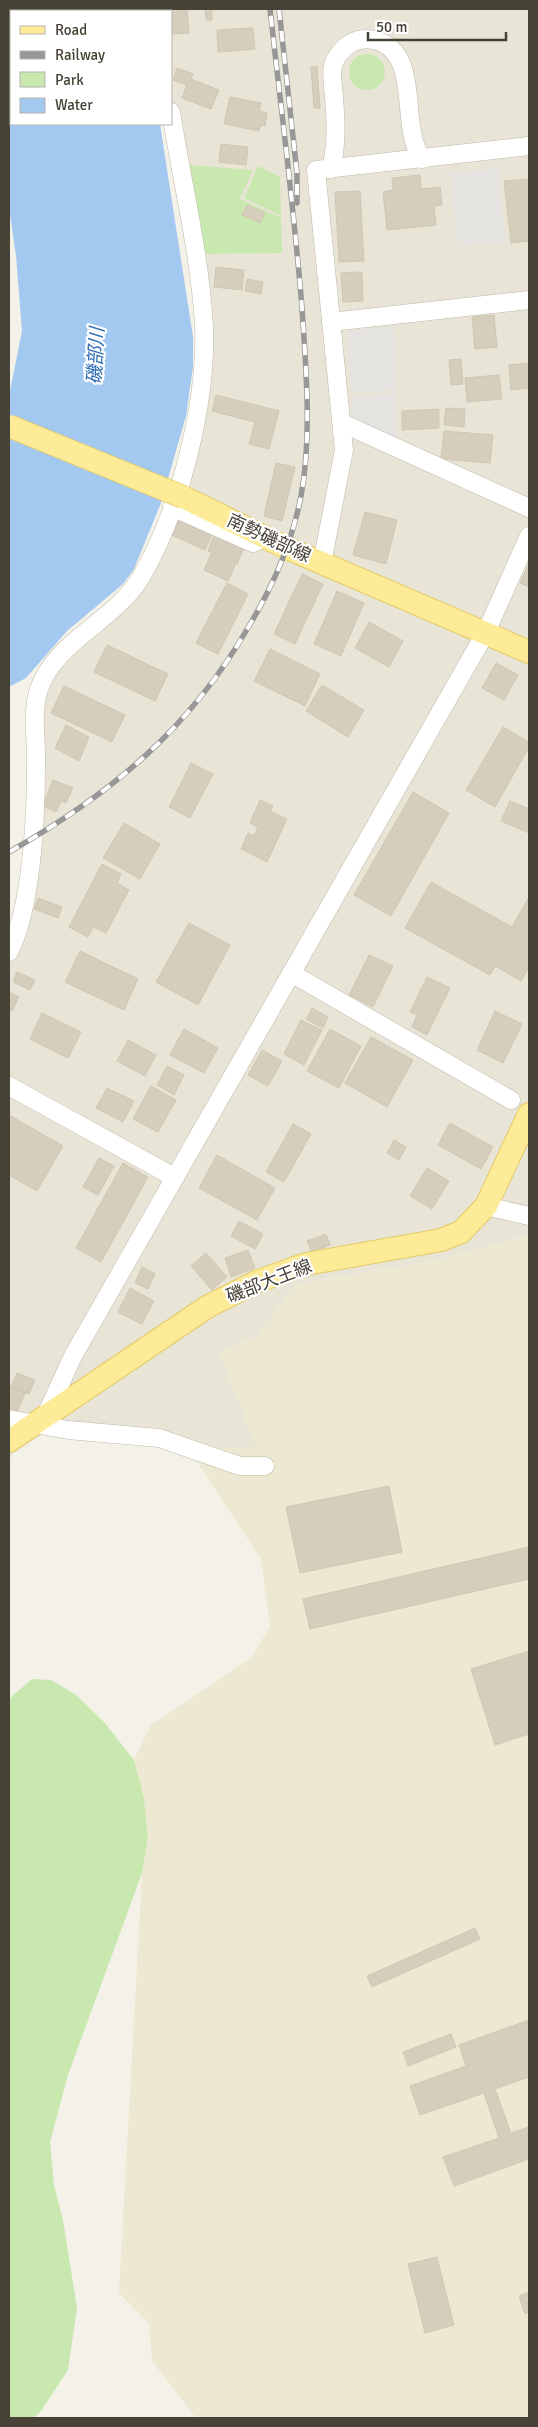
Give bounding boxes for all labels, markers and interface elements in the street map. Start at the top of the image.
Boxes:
legend [10,10,172,125]
scale bar [368,10,506,42]
text: 50 m [376,18,407,36]
text: Road [55,21,87,39]
text: Railway [55,46,105,64]
text: Park [55,71,84,89]
text: Water [55,96,93,114]
water label: 磯部川 [83,325,110,385]
street label: 南勢磯部線 [224,509,314,567]
street label: 磯部大王線 [223,1255,315,1307]

